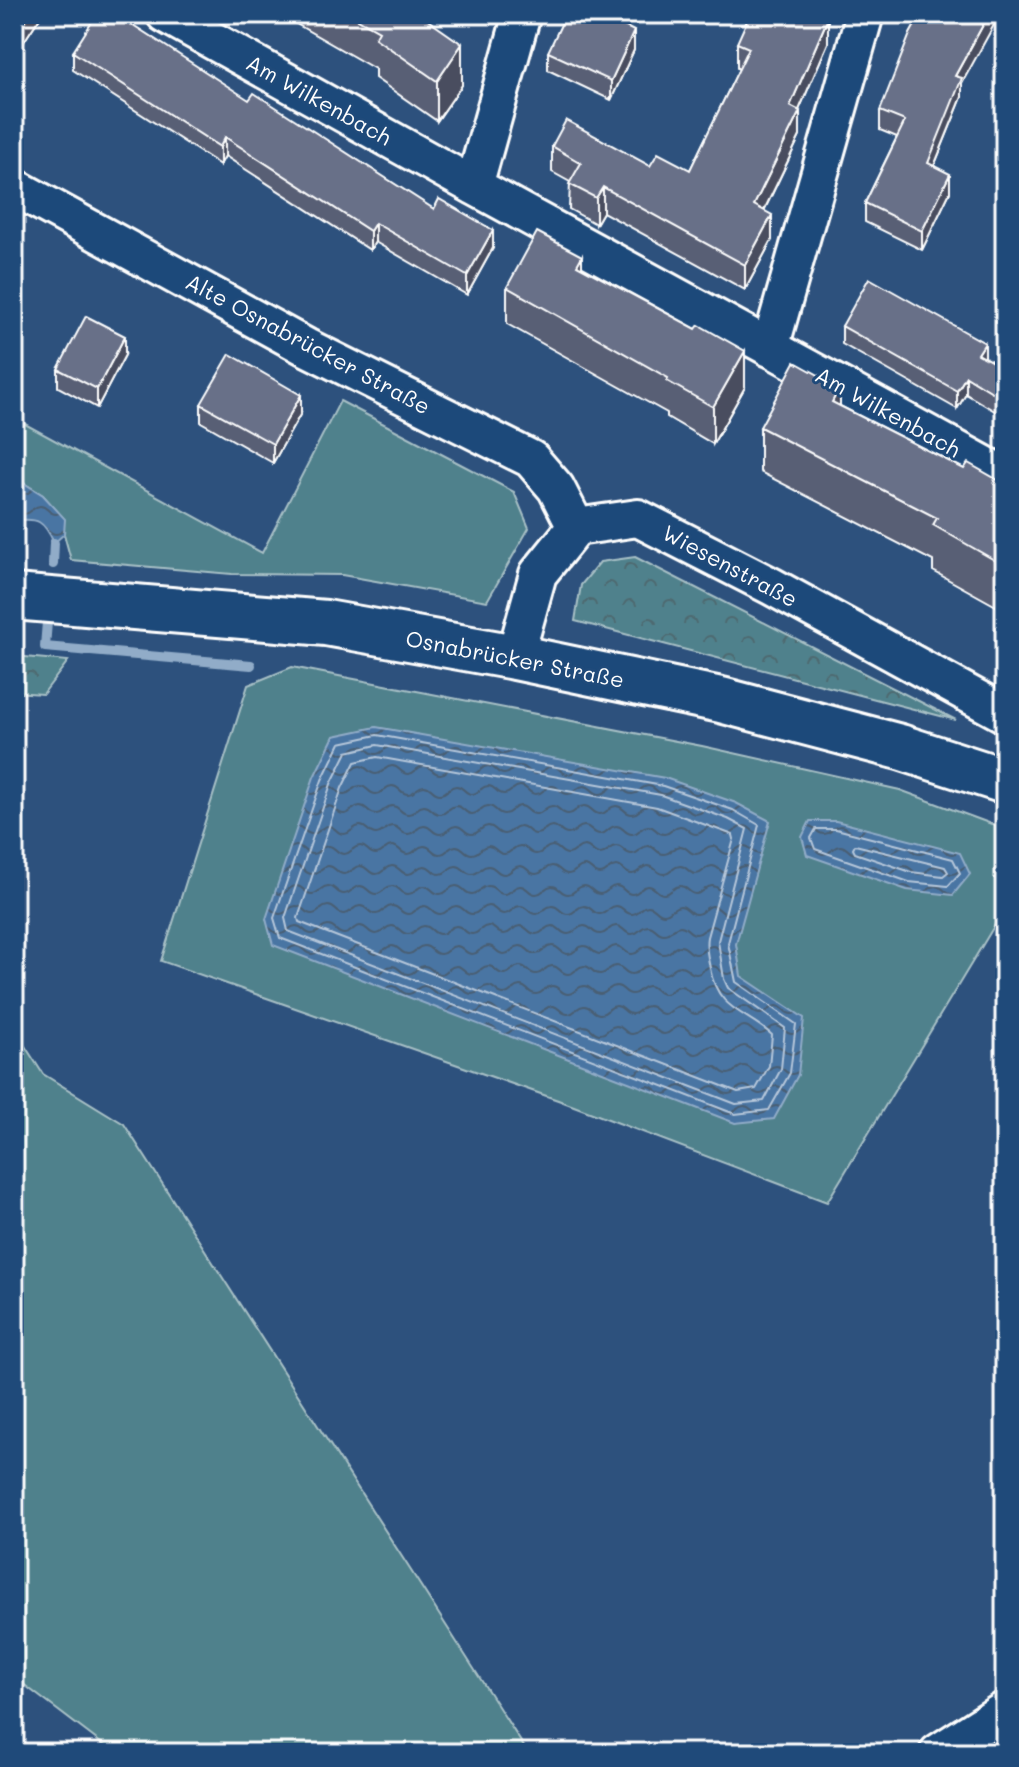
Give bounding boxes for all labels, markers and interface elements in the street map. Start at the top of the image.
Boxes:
street label: Am Wilkenbach [241,48,397,151]
street label: Alte Osnabrücker Straße [181,267,436,420]
street label: Am Wilkenbach [810,360,966,463]
street label: Wiesenstraße [658,518,803,613]
street label: Osnabrücker Straße [403,623,627,694]

